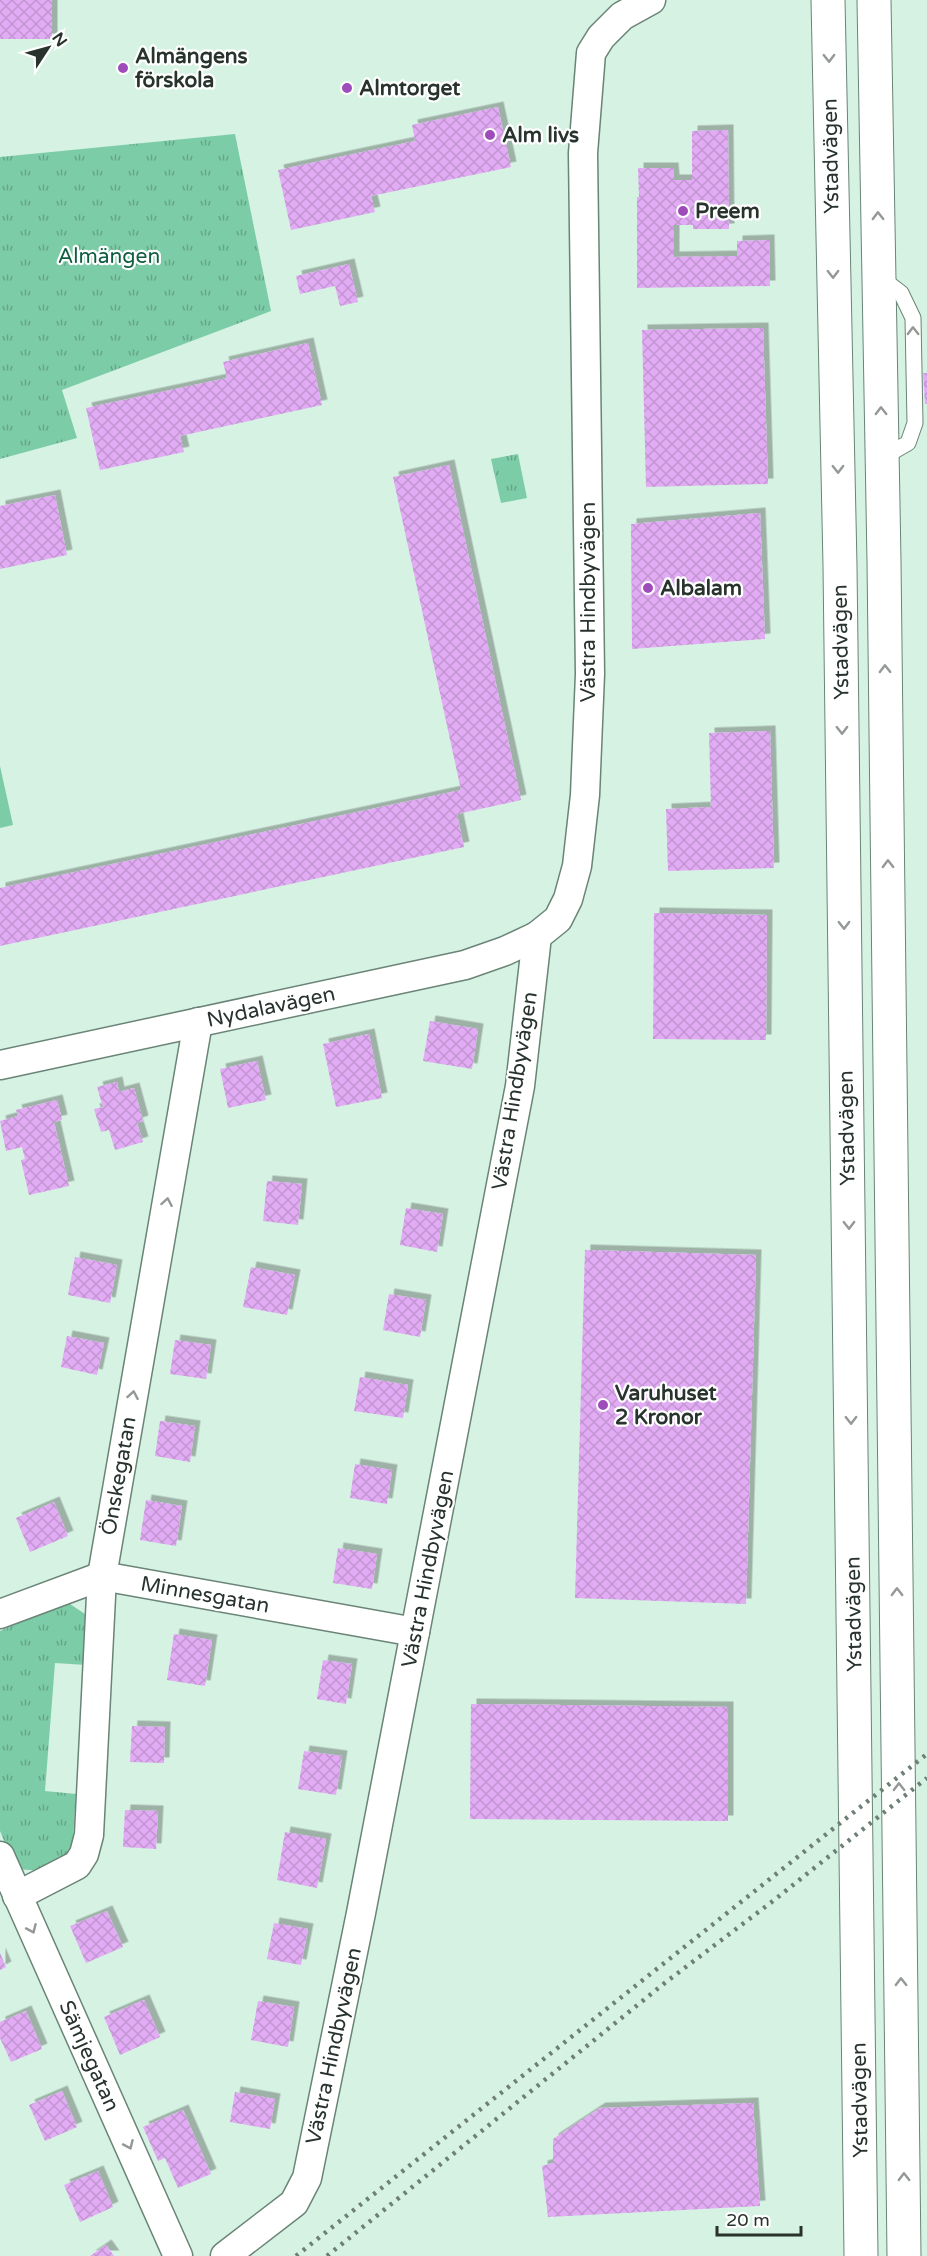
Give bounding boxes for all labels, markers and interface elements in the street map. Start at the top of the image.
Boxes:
north arrow [18,18,78,78]
text: N [47,29,71,51]
place label: Almängens förskola [135,44,248,93]
one-way arrow [822,54,835,63]
marker: Almängens förskola [116,61,130,75]
place label: Almtorget [359,76,460,101]
marker: Almtorget [340,81,354,95]
street label: Ystadvägen [817,98,845,214]
place label: Alm livs [502,123,579,148]
marker: Alm livs [483,128,497,142]
place label: Preem [695,199,760,224]
marker: Preem [676,204,690,218]
one-way arrow [871,211,884,220]
park label: Almängen [58,244,160,269]
one-way arrow [827,270,840,279]
one-way arrow [907,327,920,336]
one-way arrow [875,406,887,415]
one-way arrow [831,465,844,474]
street label: Västra Hindbyvägen [576,502,601,702]
place label: Albalam [660,576,742,601]
marker: Albalam [641,581,655,595]
street label: Ystadvägen [827,584,855,700]
one-way arrow [879,664,891,673]
one-way arrow [836,725,848,734]
one-way arrow [881,859,894,868]
one-way arrow [838,920,851,929]
street label: Nydalavägen [205,981,337,1033]
street label: Västra Hindbyvägen [487,990,543,1192]
street label: Ystadvägen [833,1070,861,1186]
one-way arrow [160,1198,173,1208]
one-way arrow [842,1220,855,1229]
place label: Varuhuset 2 Kronor [615,1381,717,1430]
one-way arrow [127,1390,139,1399]
marker: Varuhuset 2 Kronor [596,1398,610,1412]
street label: Önskegatan [96,1415,142,1537]
one-way arrow [845,1415,857,1424]
street label: Västra Hindbyvägen [397,1468,459,1670]
street label: Ystadvägen [840,1556,868,1672]
street label: Minnesgatan [139,1571,271,1619]
one-way arrow [891,1587,903,1596]
one-way arrow [893,1782,905,1791]
one-way arrow [25,1922,37,1933]
street label: Västra Hindbyvägen [301,1945,367,2147]
one-way arrow [895,1977,907,1986]
street label: Sämjegatan [53,1997,125,2115]
street label: Ystadvägen [846,2042,874,2158]
one-way arrow [121,2139,133,2150]
one-way arrow [898,2172,910,2181]
scale bar [717,2199,801,2237]
text: 20 m [726,2209,770,2231]

